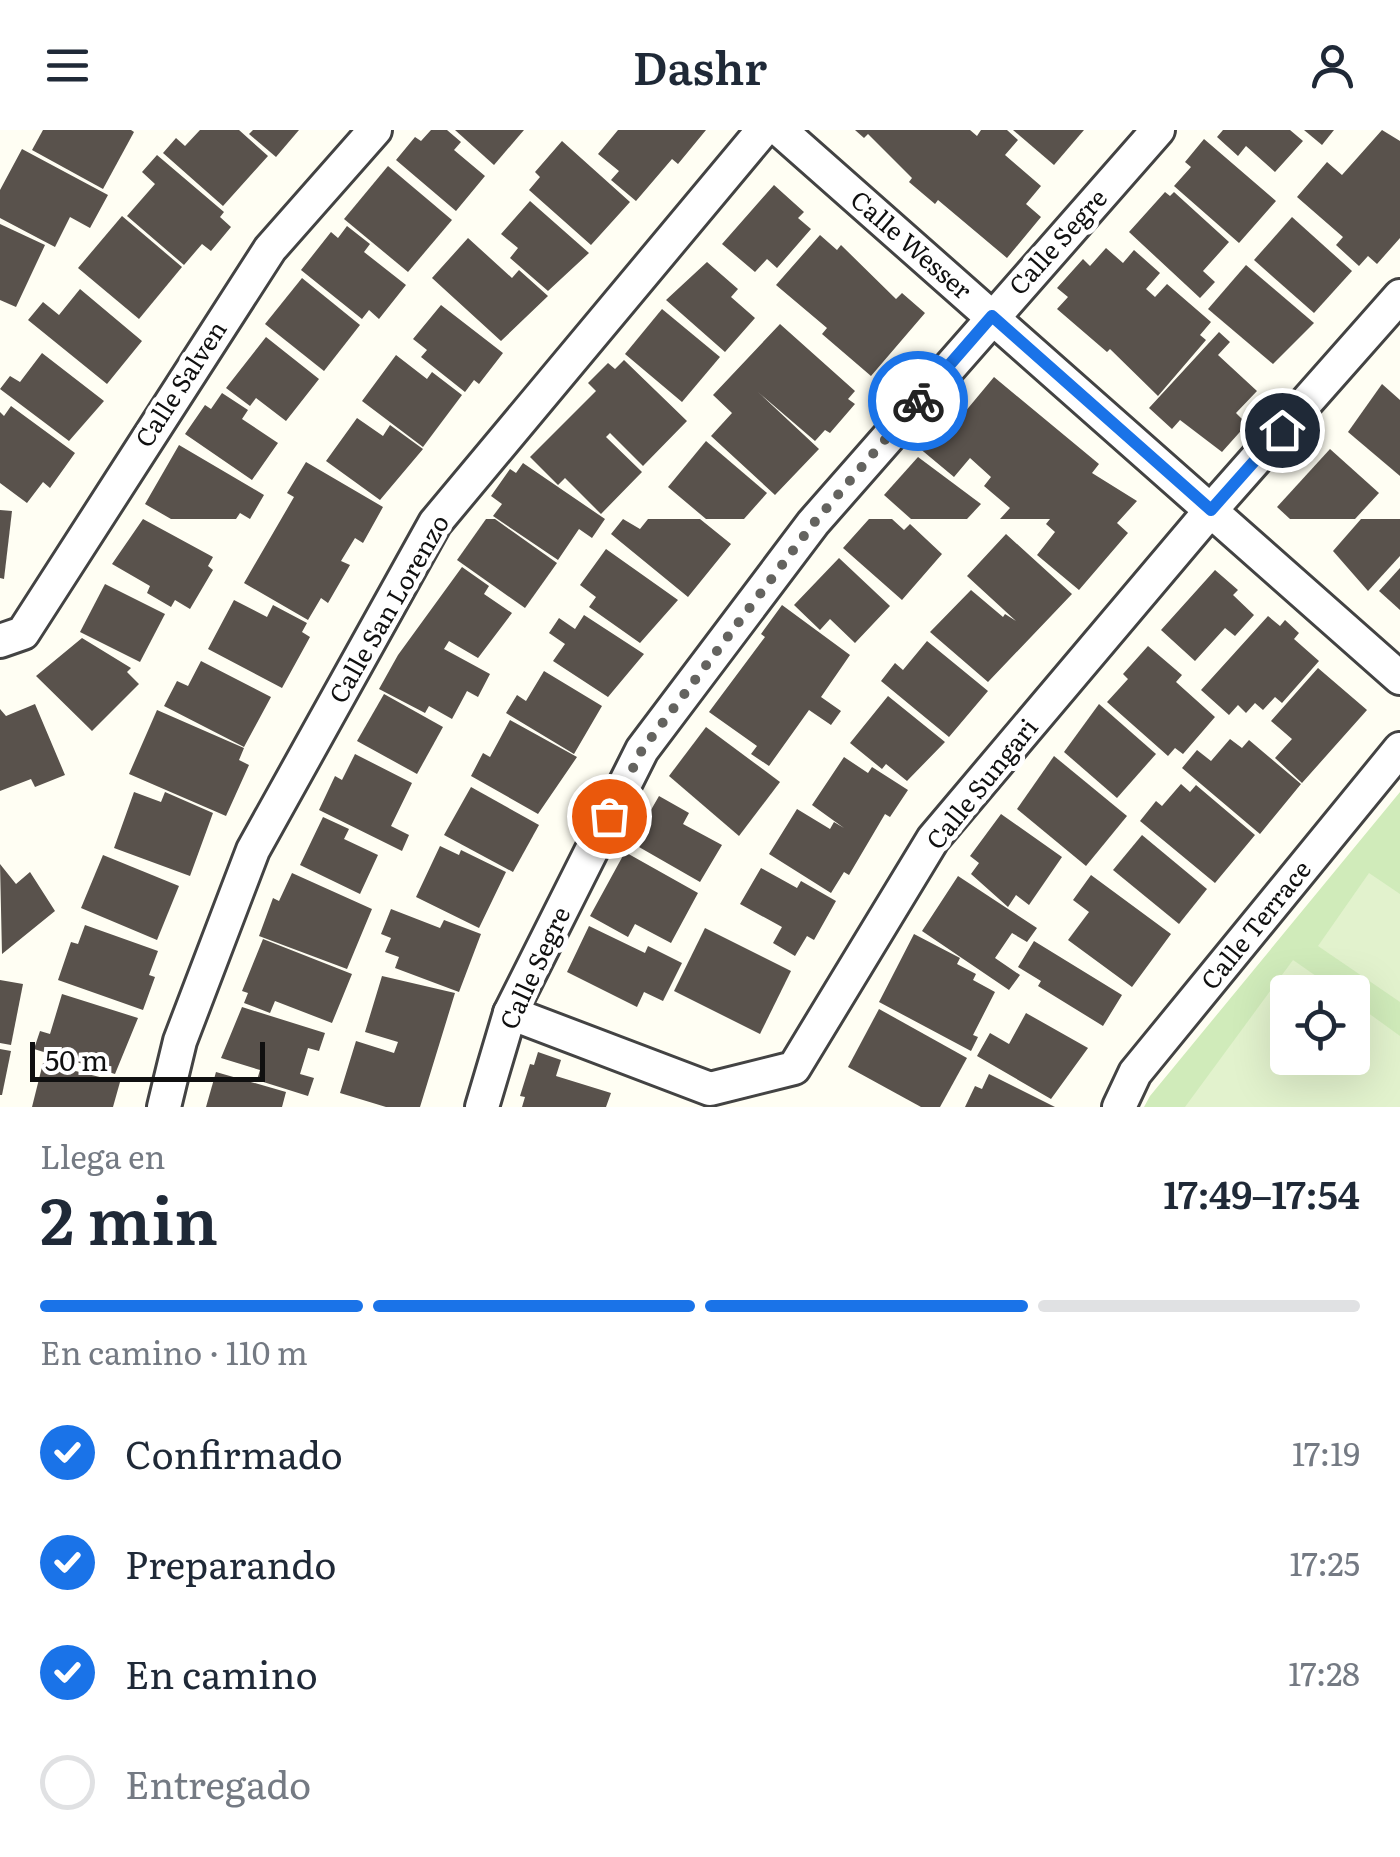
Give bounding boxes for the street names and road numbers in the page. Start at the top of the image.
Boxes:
street label: Calle Segre [999,180,1115,302]
street label: Calle Wesser [843,181,981,307]
street label: Calle Salven [125,313,235,454]
street label: Calle San Lorenzo [319,507,457,710]
street label: Calle Sungari [916,709,1045,857]
street label: Calle Terrace [1191,851,1319,997]
street label: Calle Segre [489,900,578,1035]

